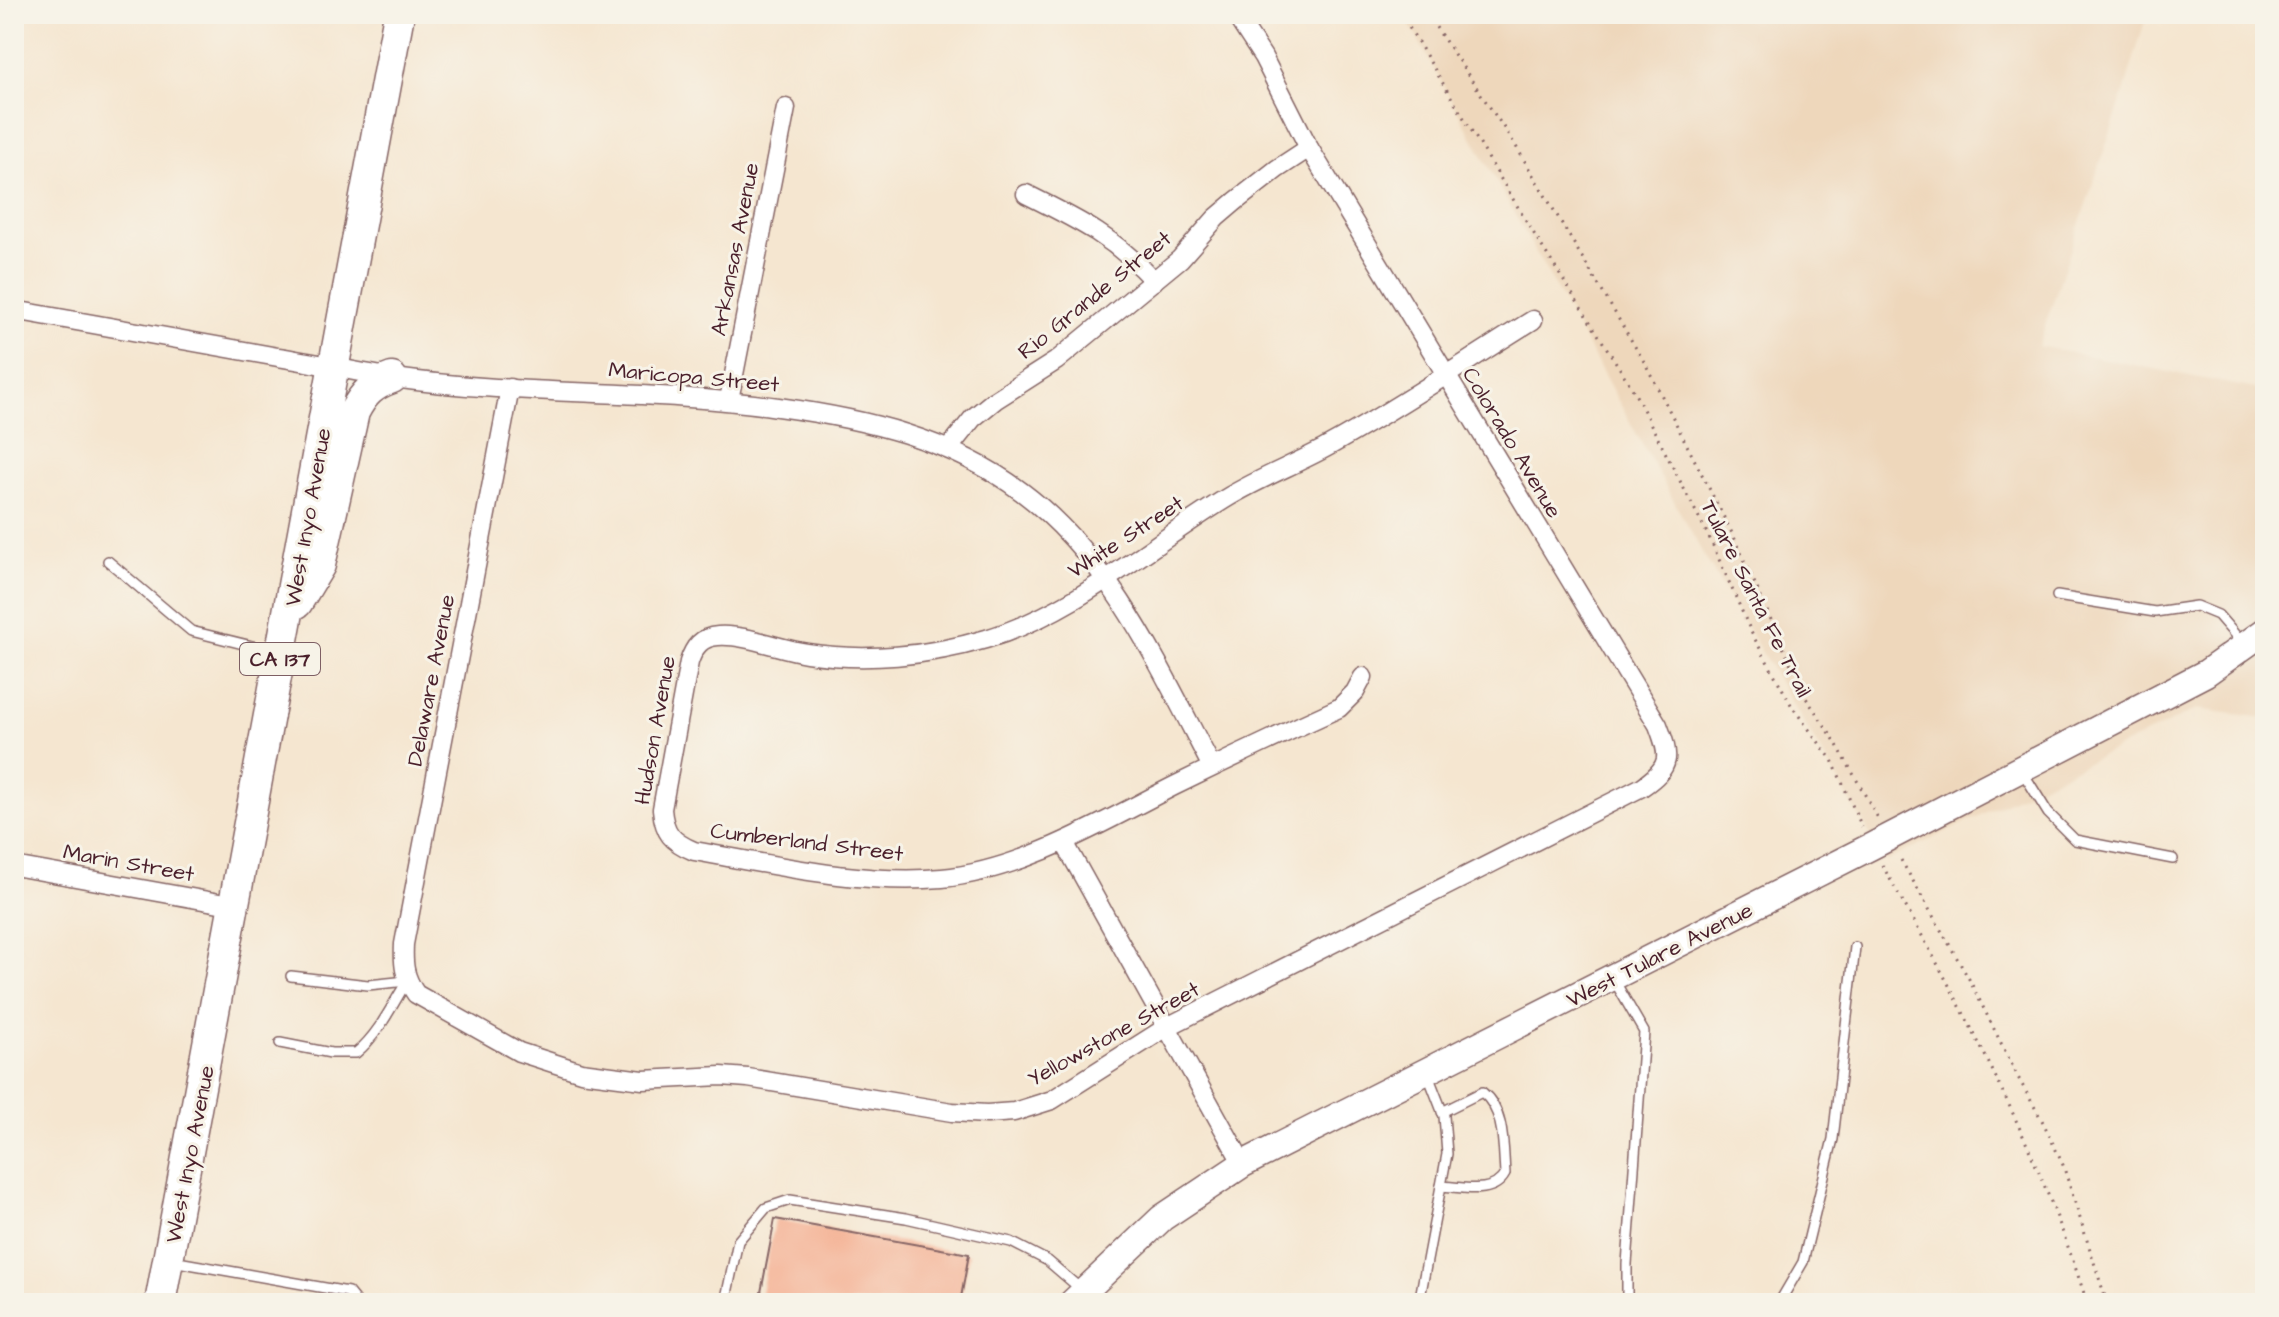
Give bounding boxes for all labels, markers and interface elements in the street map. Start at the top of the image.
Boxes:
street label: Arkansas Avenue [704,160,767,338]
street label: Rio Grande Street [1012,223,1178,367]
street label: Maricopa Street [607,355,781,400]
street label: Colorado Avenue [1454,361,1569,524]
street label: West Inyo Avenue [278,426,340,609]
street label: White Street [1062,488,1190,586]
street label: Tulare Santa Fe Trail [1693,495,1819,703]
street label: Delaware Avenue [400,592,463,769]
road number: CA 137 [240,643,320,675]
street label: Hudson Avenue [627,653,684,807]
street label: Cumberland Street [709,815,905,870]
street label: Marin Street [61,837,197,890]
street label: West Tulare Avenue [1561,895,1758,1016]
street label: Yellowstone Street [1022,974,1206,1095]
street label: West Inyo Avenue [158,1063,224,1246]

